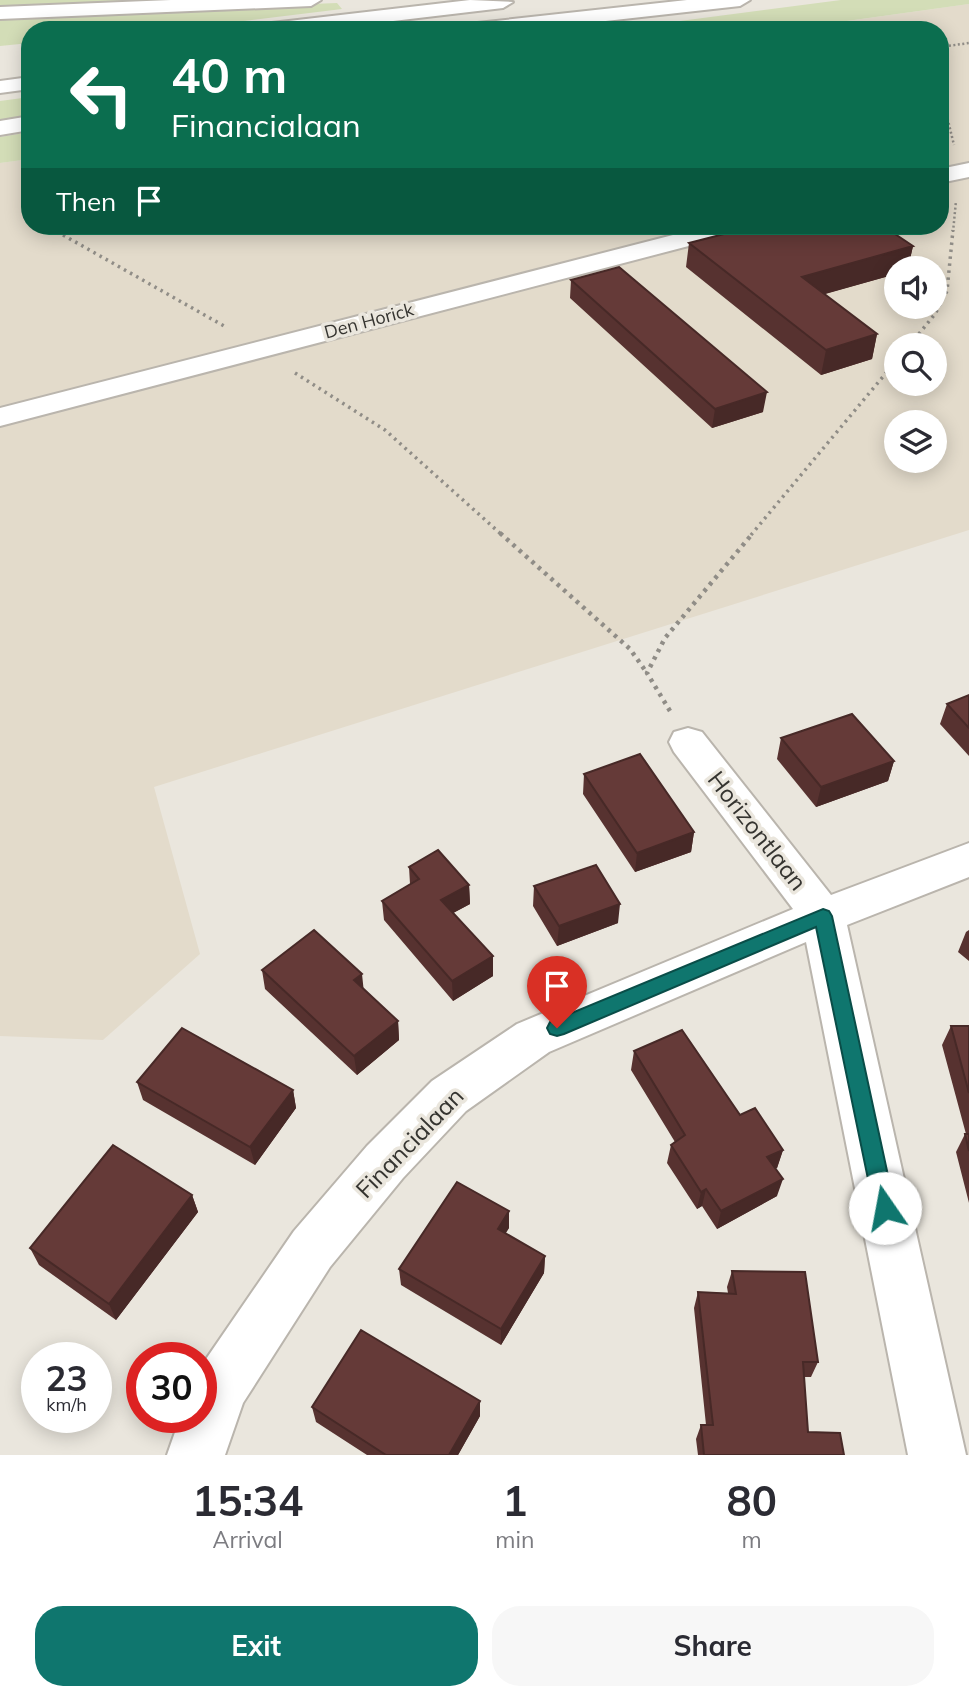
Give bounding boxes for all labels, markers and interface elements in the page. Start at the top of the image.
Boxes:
text: 40 m [171,44,287,105]
icon: left [56,49,147,140]
text: Financialaan [171,105,361,145]
icon: arrive [130,182,168,220]
text: Then [56,185,116,218]
map controls [884,256,947,473]
button: sound [884,256,947,319]
street label: Den Horick [322,297,417,343]
button: search [884,333,947,396]
button: layers [884,410,947,473]
street label: Horizontlaan [702,765,814,896]
pin [527,956,587,1028]
icon: arrive [538,967,576,1005]
street label: Financialaan [349,1081,469,1204]
position arrow [848,1171,922,1245]
speed limit sign: 30 [126,1342,217,1433]
text: 23 [45,1356,88,1400]
text: km/h [46,1393,87,1416]
text: 15:34 [192,1474,303,1527]
text: 1 [502,1474,527,1527]
text: 80 [727,1474,777,1527]
text: Arrival [212,1525,283,1554]
text: min [495,1525,534,1554]
text: m [742,1525,762,1554]
button: Exit [35,1606,478,1686]
button: Share [492,1606,934,1686]

